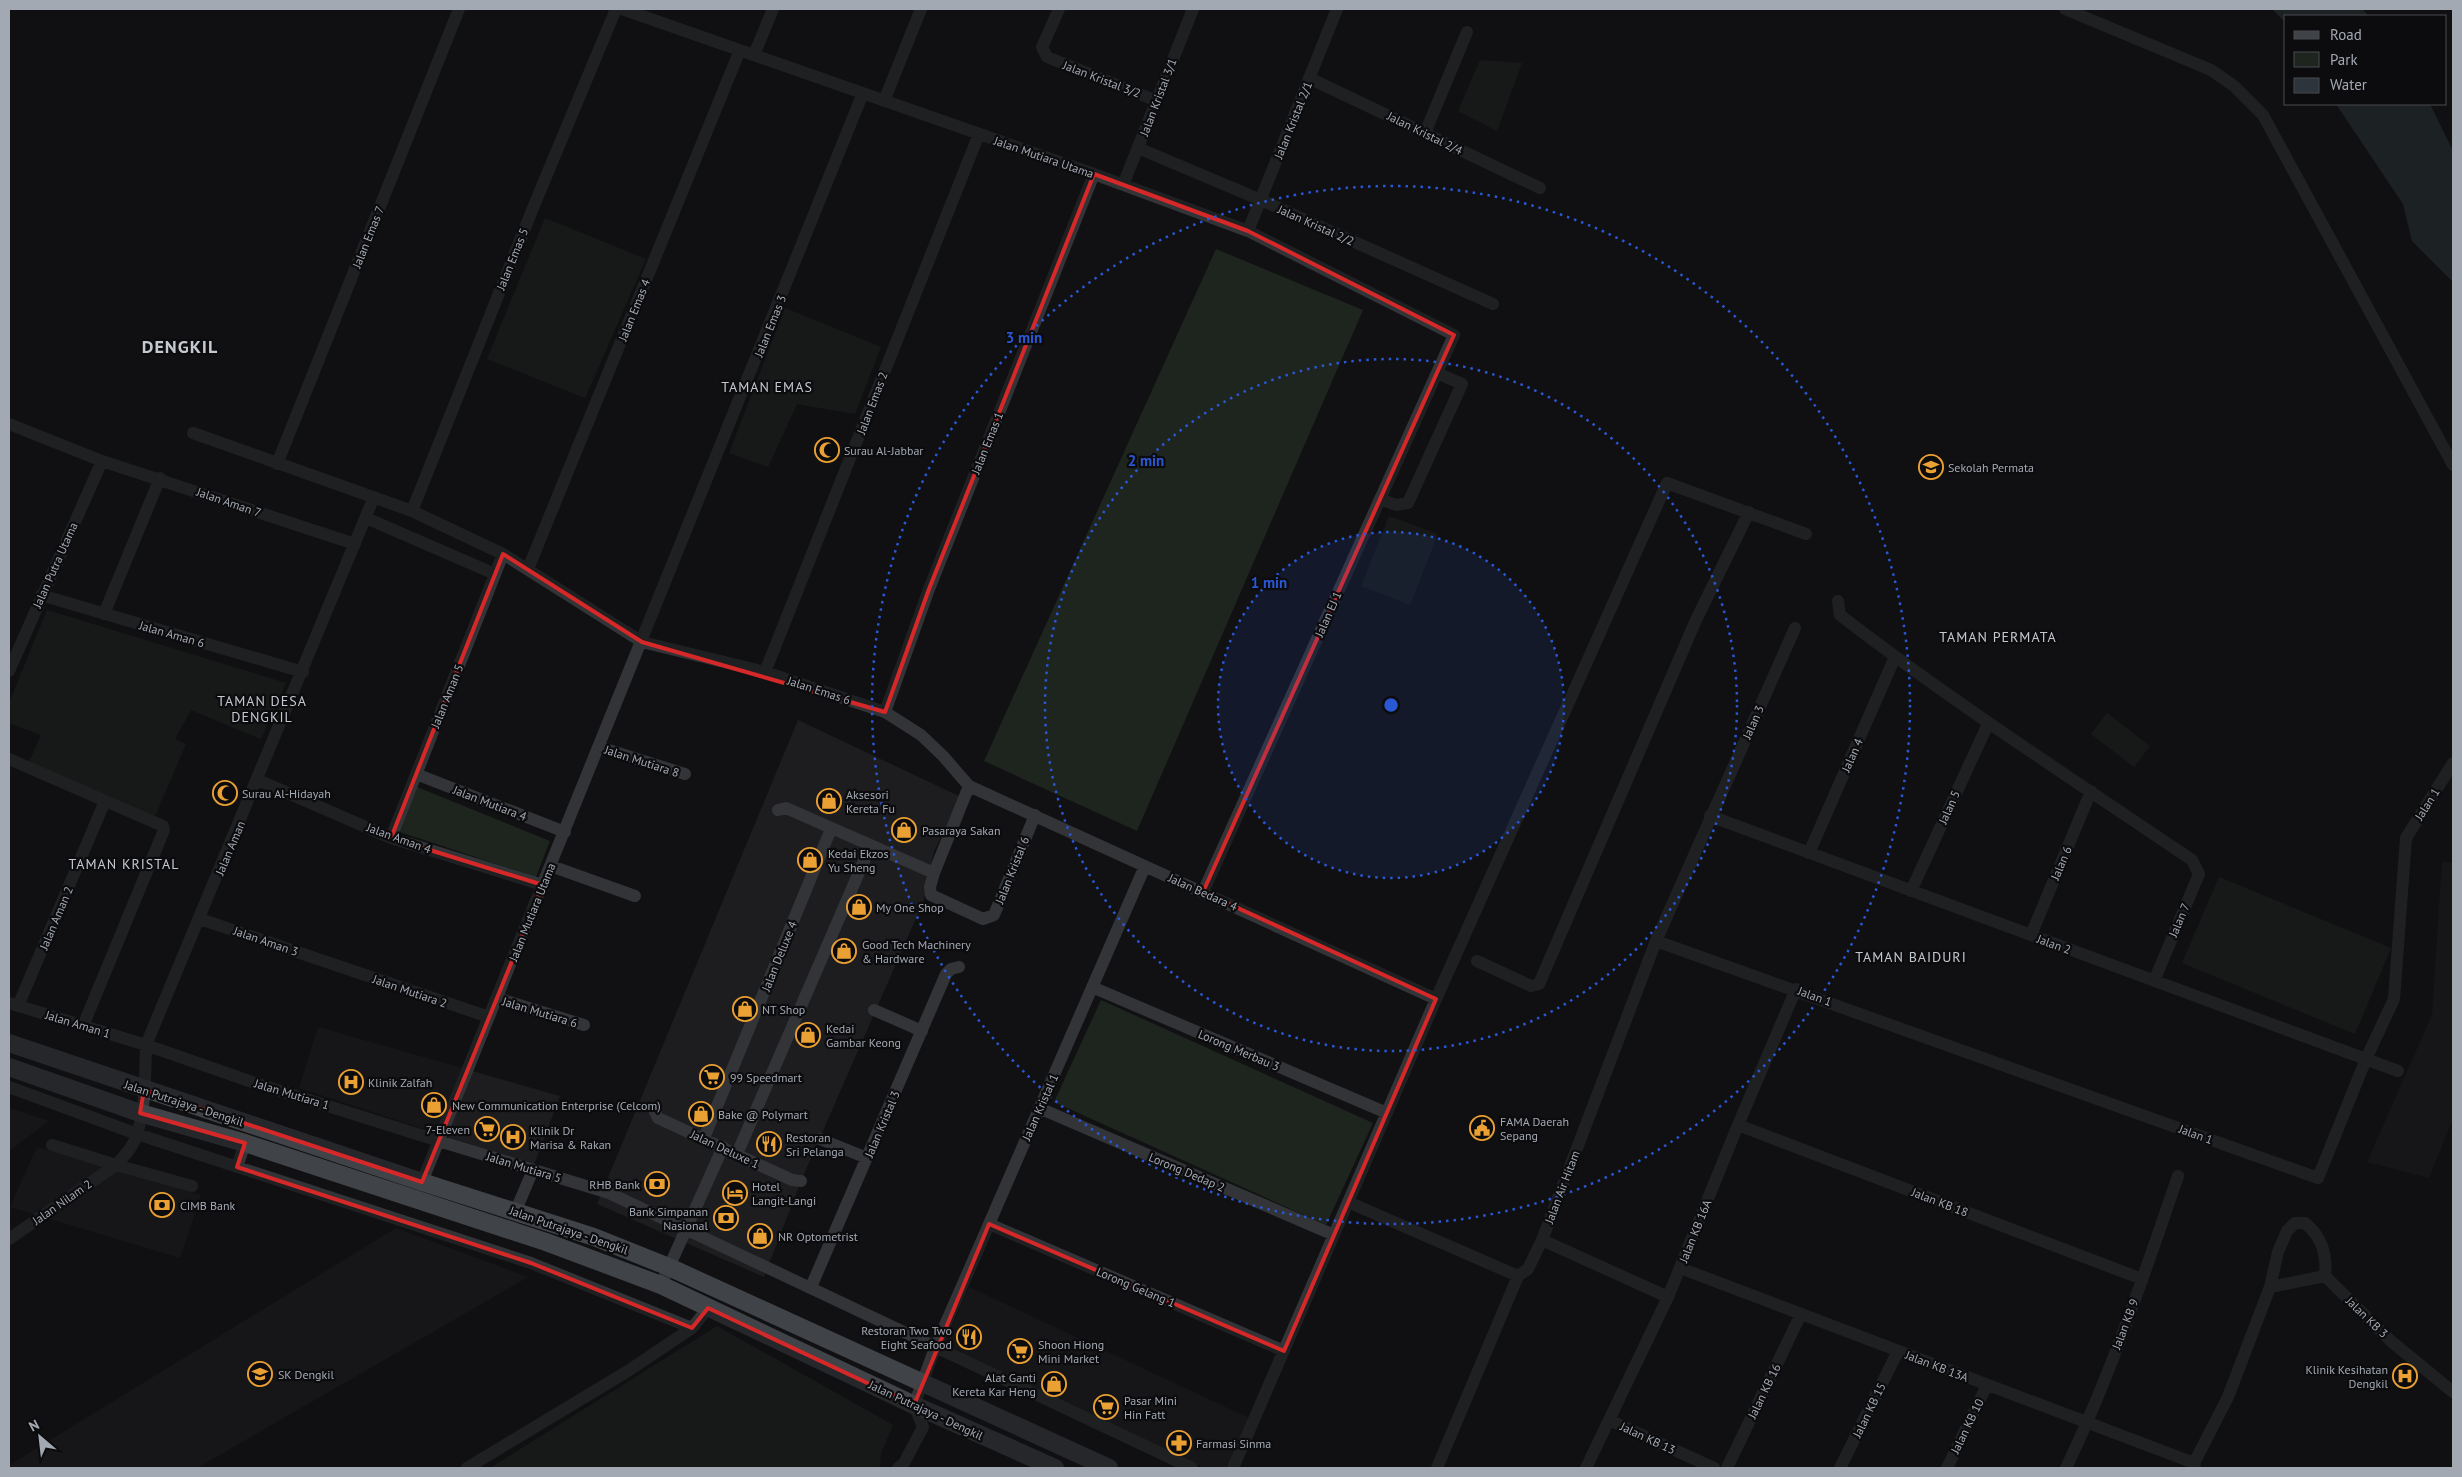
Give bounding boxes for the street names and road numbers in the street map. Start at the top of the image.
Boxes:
street label: Jalan Kristal 3/1 [1136,56,1180,139]
street label: Jalan Kristal 3/2 [1060,57,1143,101]
street label: Jalan Kristal 2/1 [1270,79,1315,162]
street label: Jalan Kristal 2/4 [1384,108,1466,158]
street label: Jalan Mutiara Utama [991,133,1096,181]
street label: Jalan Kristal 2/2 [1275,201,1357,249]
street label: Jalan Emas 7 [348,204,387,271]
street label: Jalan Emas 5 [492,226,531,293]
street label: Jalan Emas 4 [614,276,653,344]
street label: Jalan Emas 3 [750,293,789,360]
street label: Jalan Emas 2 [853,370,891,437]
street label: Jalan Emas 1 [967,410,1006,477]
street label: Jalan Aman 7 [194,484,263,520]
street label: Jalan Putra Utama [29,520,81,611]
street label: Jalan EJ 1 [1311,589,1345,640]
street label: Jalan Aman 6 [137,617,206,650]
street label: Jalan Aman 5 [427,662,467,731]
street label: Jalan Emas 6 [785,672,853,707]
street label: Jalan 3 [1739,703,1767,742]
street label: Jalan 4 [1838,735,1866,775]
street label: Jalan Mutiara 8 [602,742,681,780]
street label: Jalan Mutiara 4 [450,782,529,824]
street label: Jalan 1 [2411,785,2443,824]
street label: Jalan 5 [1935,788,1963,827]
street label: Jalan Aman [211,819,248,878]
street label: Jalan Aman 4 [364,819,434,857]
street label: Jalan Kristal 6 [991,834,1032,907]
street label: Jalan 6 [2047,844,2075,883]
street label: Jalan Mutiara Utama [505,861,559,964]
street label: Jalan Bedara 4 [1165,870,1240,914]
street label: Jalan Aman 2 [36,884,76,953]
street label: Jalan 7 [2165,901,2193,940]
street label: Jalan Deluxe 4 [758,918,800,994]
street label: Jalan Aman 3 [231,923,300,959]
street label: Jalan 2 [2034,931,2073,957]
street label: Jalan Mutiara 2 [370,971,449,1011]
street label: Jalan 1 [1795,983,1834,1009]
street label: Jalan Mutiara 6 [500,993,579,1031]
street label: Jalan Aman 1 [43,1007,112,1041]
street label: Lorong Merbau 3 [1196,1026,1282,1074]
street label: Jalan Kristal 1 [1018,1071,1061,1144]
street label: Jalan Mutiara 1 [252,1075,331,1113]
street label: Jalan Putrajaya - Dengkil [122,1076,246,1130]
street label: Jalan Kristal 3 [861,1088,903,1161]
street label: Jalan 1 [2176,1121,2215,1147]
street label: Jalan Deluxe 1 [687,1126,762,1172]
street label: Jalan Mutiara 5 [484,1148,563,1186]
street label: Jalan Air Hitam [1541,1148,1583,1226]
street label: Lorong Dedap 2 [1147,1149,1227,1195]
street label: Jalan Nilam 2 [29,1176,95,1228]
street label: Jalan KB 18 [1909,1184,1970,1220]
street label: Jalan KB 16A [1675,1197,1714,1265]
street label: Jalan Putrajaya - Dengkil [507,1202,631,1258]
street label: Lorong Gelang 1 [1094,1264,1178,1310]
street label: Jalan KB 3 [2342,1293,2391,1341]
street label: Jalan KB 9 [2108,1297,2141,1352]
street label: Jalan KB 13A [1902,1347,1971,1385]
street label: Jalan KB 16 [1744,1361,1784,1422]
street label: Jalan Putrajaya - Dengkil [866,1376,986,1443]
street label: Jalan KB 15 [1849,1380,1889,1441]
street label: Jalan KB 10 [1947,1396,1987,1457]
street label: Jalan KB 13 [1617,1418,1678,1457]

